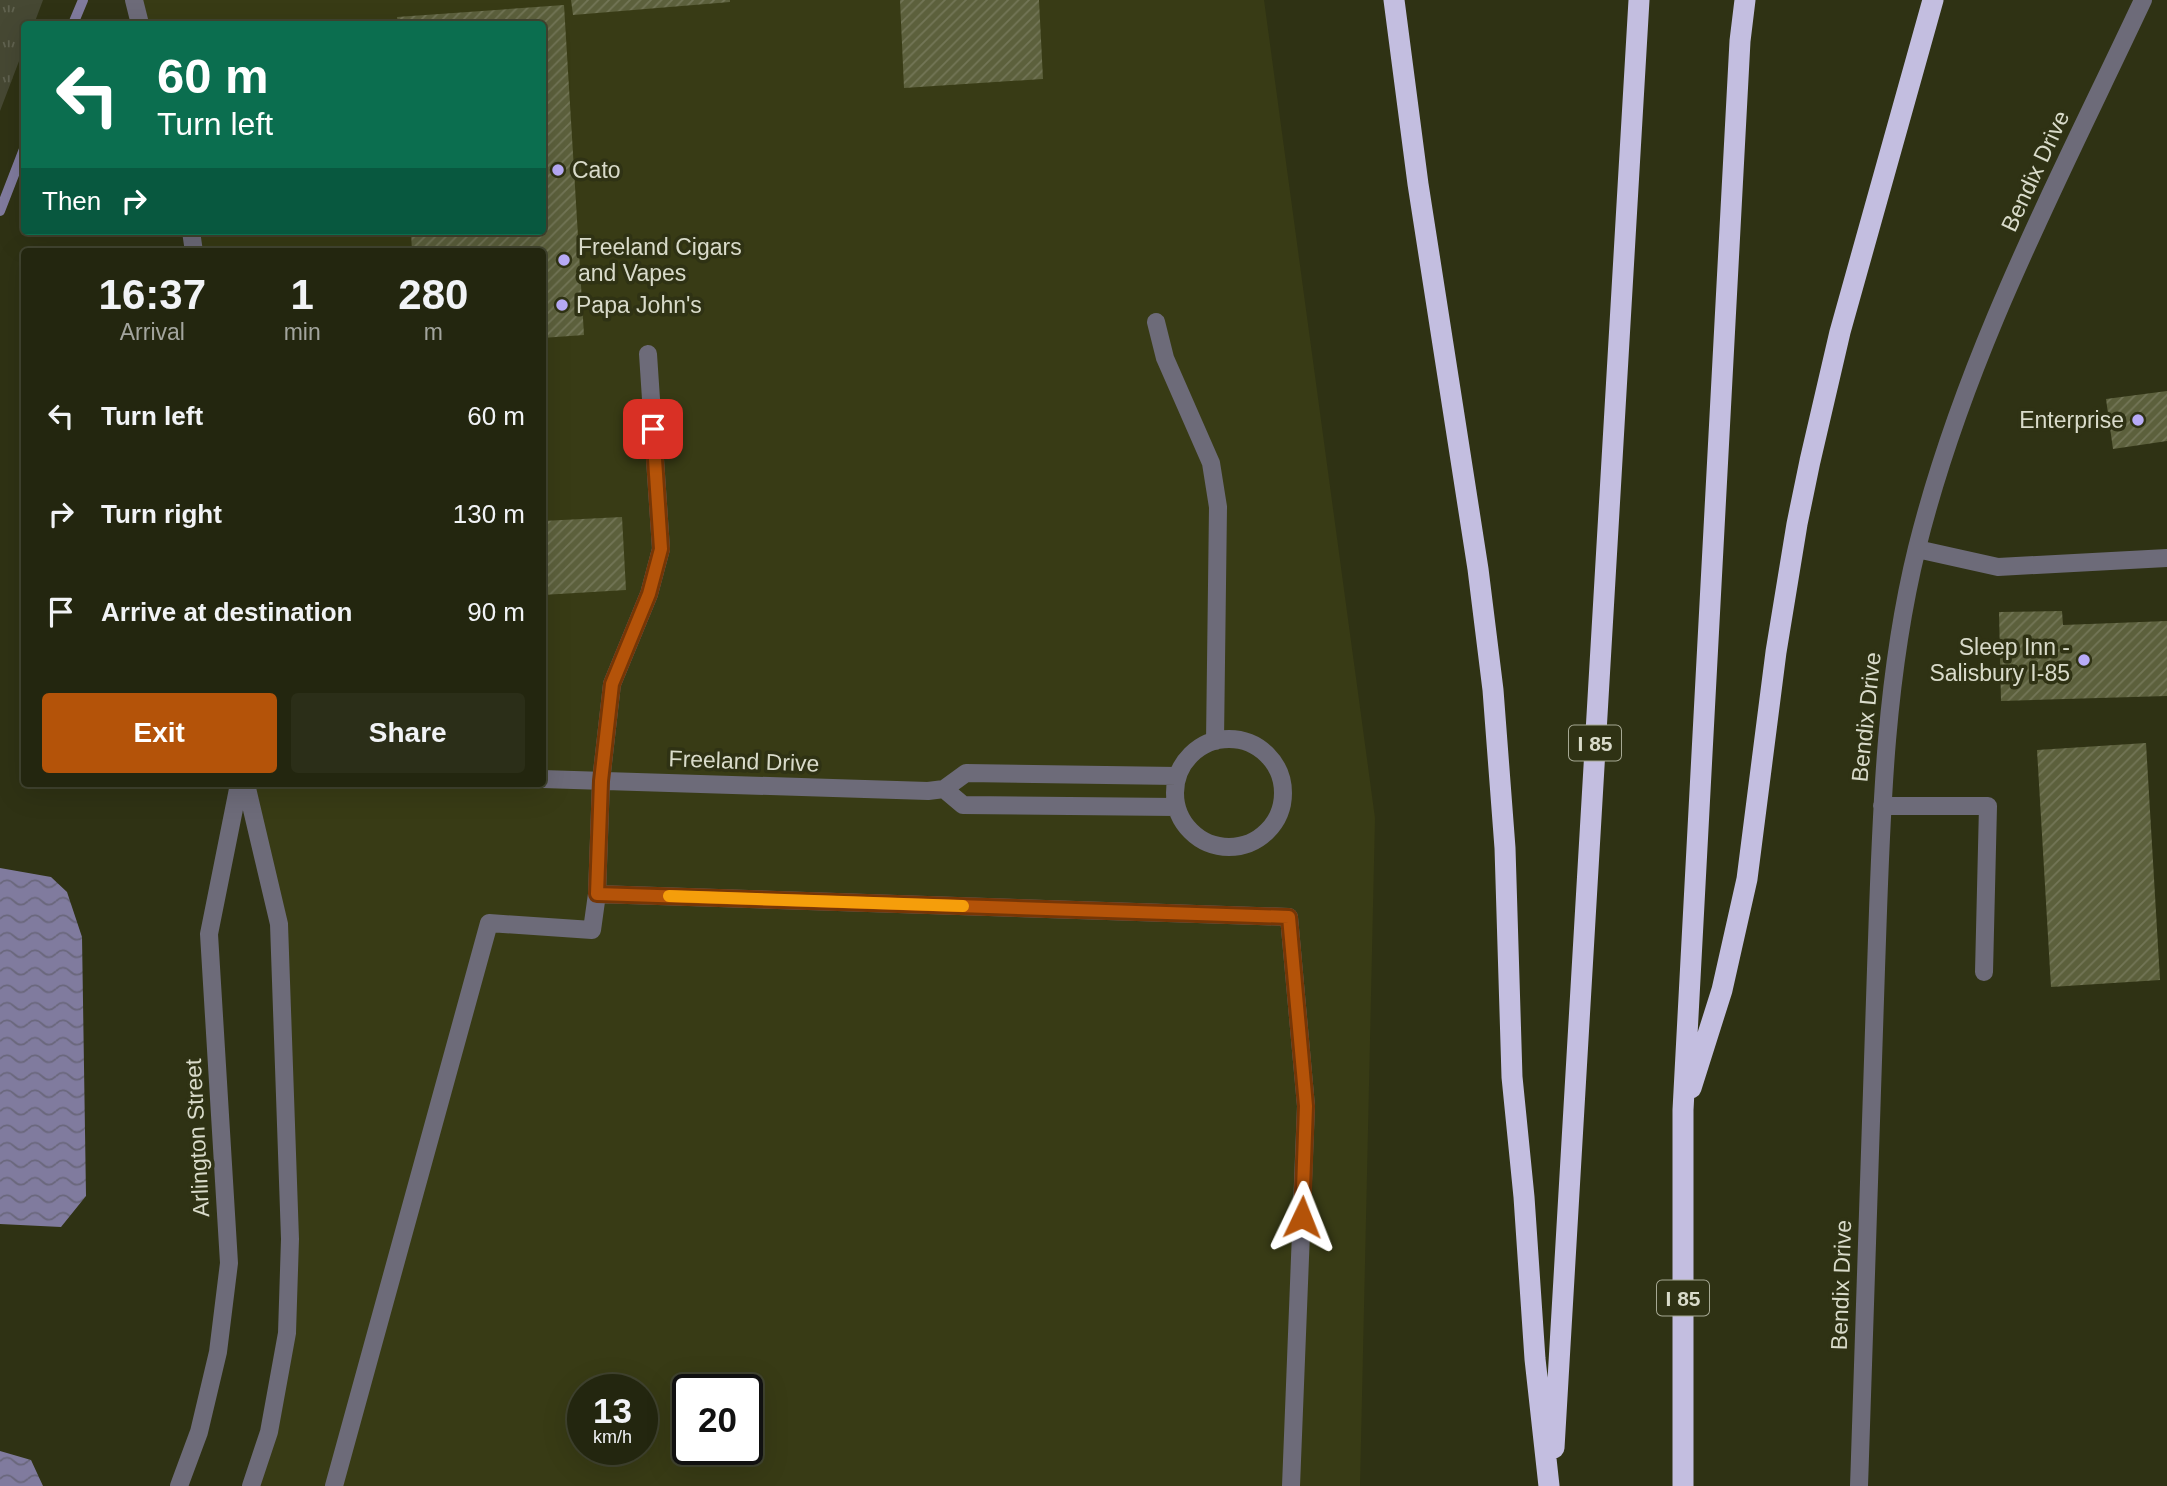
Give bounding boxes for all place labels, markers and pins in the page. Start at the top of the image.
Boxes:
place label: Cato [572,157,621,183]
marker: Cato [550,162,566,178]
place label: Freeland Cigars and Vapes [578,234,742,286]
marker: Freeland Cigars and Vapes [556,252,572,268]
place label: Papa John's [576,292,702,318]
marker: Papa John's [554,297,570,313]
pin [623,399,683,459]
place label: Enterprise [2019,407,2124,433]
marker: Enterprise [2130,412,2146,428]
place label: Sleep Inn - Salisbury I-85 [1929,634,2070,686]
marker: Sleep Inn - Salisbury I-85 [2076,652,2092,668]

